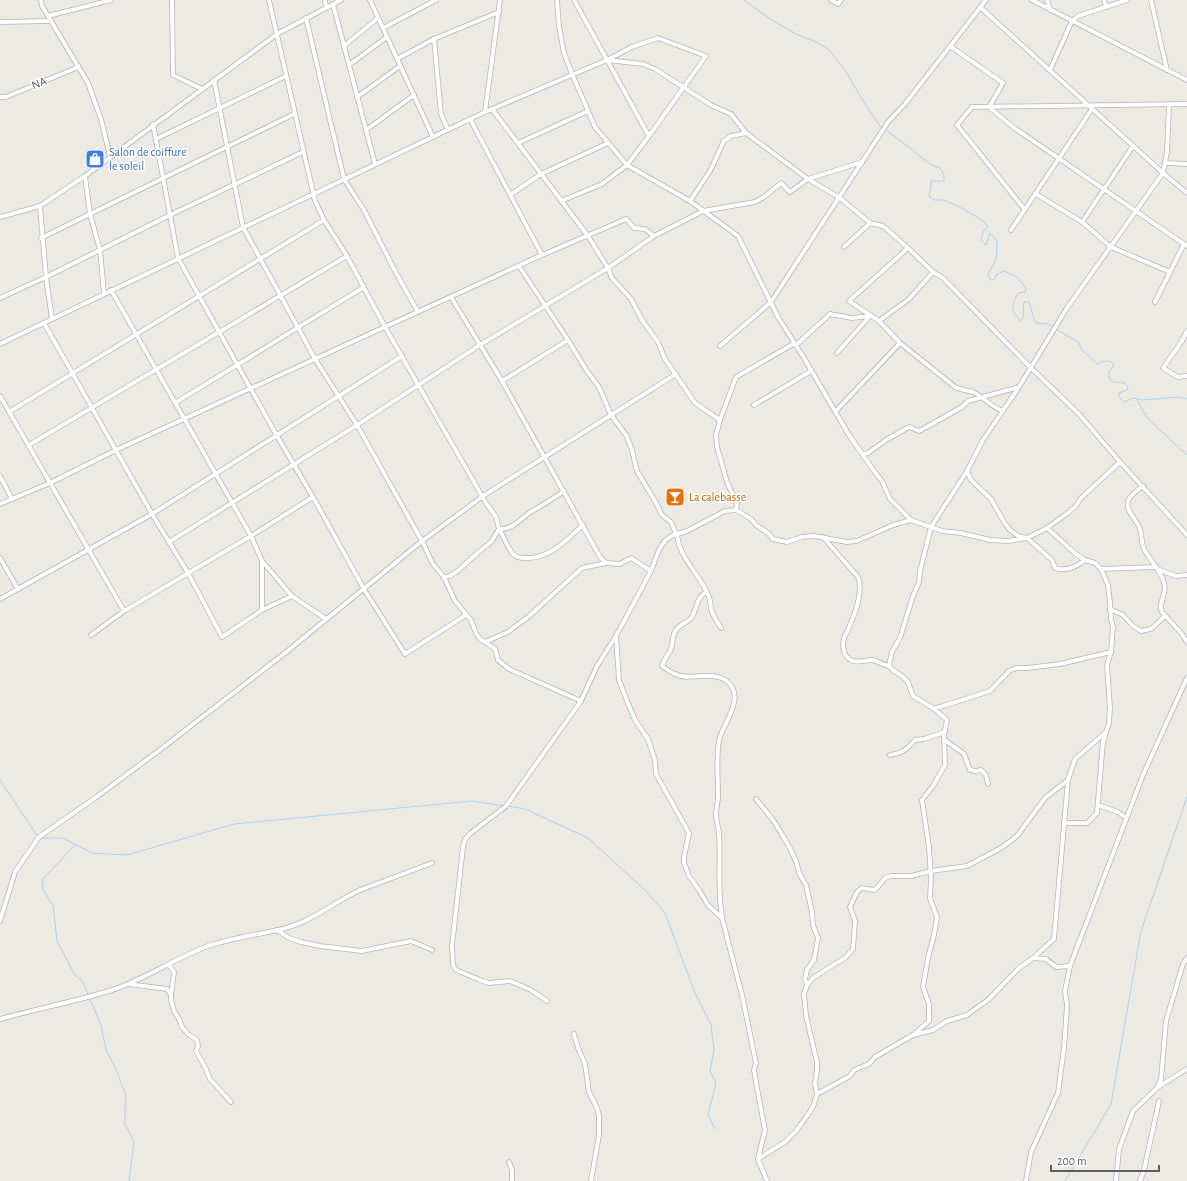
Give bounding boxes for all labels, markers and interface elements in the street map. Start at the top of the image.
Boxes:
street label: NA [30,75,48,91]
place label: Salon de coiffure le soleil [109,146,187,172]
shop icon: Salon de coiffure le soleil [84,148,106,170]
bar icon: La calebasse [664,486,686,508]
place label: La calebasse [689,491,746,503]
scale bar [1051,1147,1159,1173]
text: 200 m [1057,1155,1087,1167]

